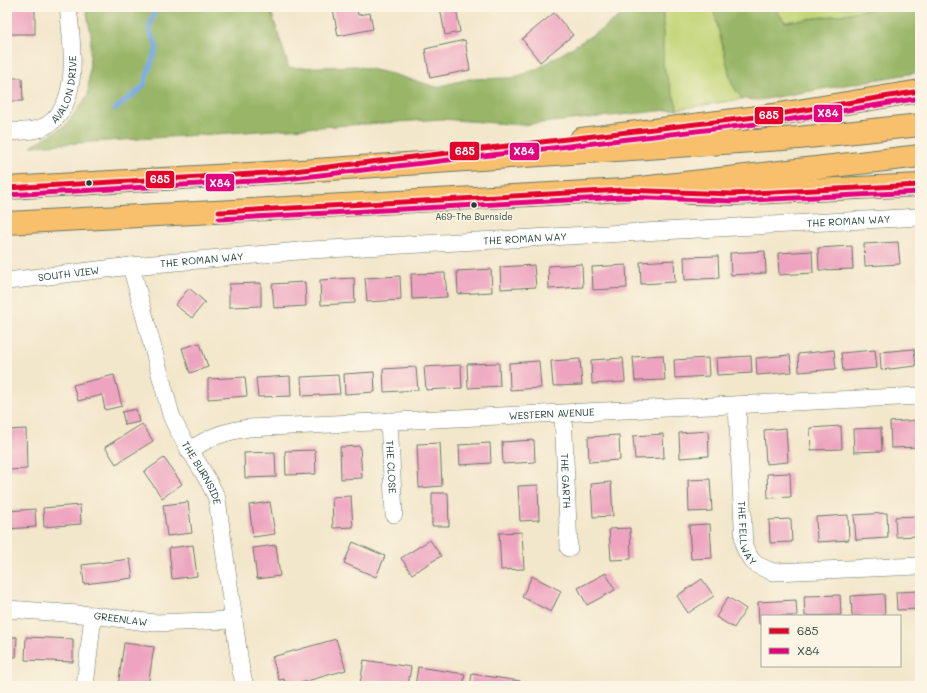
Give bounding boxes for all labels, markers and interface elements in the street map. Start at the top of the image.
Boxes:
street label: AVALON DRIVE [48,55,79,126]
line badge: X84 [813,104,843,123]
text: X84 [817,105,839,120]
line badge: 685 [754,106,784,125]
text: 685 [759,107,780,122]
line badge: 685 [449,141,480,161]
line badge: X84 [509,142,540,161]
text: 685 [455,143,476,158]
text: X84 [513,143,535,158]
line badge: 685 [145,170,175,189]
text: 685 [150,171,171,186]
line badge: X84 [205,173,235,192]
text: X84 [209,175,231,190]
unlabelled marker [84,178,94,188]
marker: A69-The Burnside [469,200,479,210]
place label: A69-The Burnside [435,211,513,222]
street label: THE ROMAN WAY [806,212,891,230]
street label: THE ROMAN WAY [483,229,567,248]
street label: THE ROMAN WAY [159,249,244,270]
street label: SOUTH VIEW [37,263,100,284]
street label: WESTERN AVENUE [508,404,595,423]
street label: THE BURNSIDE [179,438,225,506]
street label: THE CLOSE [383,440,400,494]
street label: THE GARTH [558,453,574,509]
street label: THE FELLWAY [735,501,760,568]
street label: GREENLAW [93,608,148,629]
legend [761,615,901,667]
text: 685 [797,622,819,638]
text: X84 [797,642,819,658]

